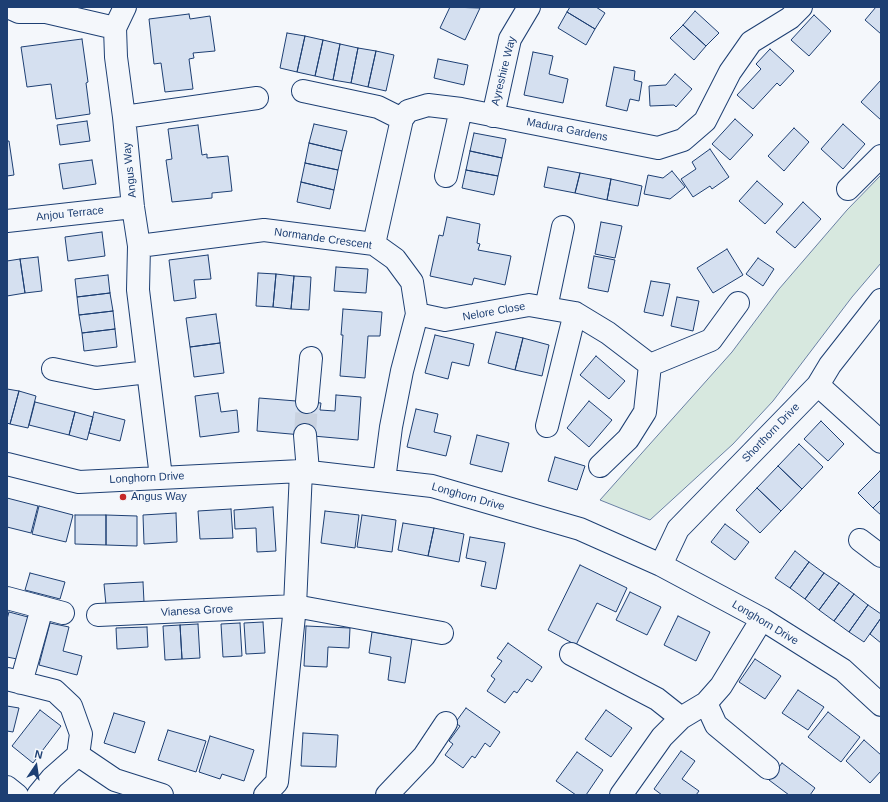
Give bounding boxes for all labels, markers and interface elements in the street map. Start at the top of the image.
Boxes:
street label: Ayreshire Way [489,35,519,107]
street label: Madura Gardens [525,116,609,144]
street label: Angus Way [121,142,139,198]
street label: Anjou Terrace [36,204,104,224]
street label: Normande Crescent [273,226,373,252]
street label: Nelore Close [462,300,526,324]
street label: Shorthorn Drive [739,401,803,465]
street label: Longhorn Drive [109,469,185,487]
street label: Longhorn Drive [430,480,506,514]
place label: Angus Way [131,490,187,504]
marker: Angus Way [118,492,128,502]
street label: Longhorn Drive [729,598,801,648]
street label: Vianesa Grove [160,603,234,619]
north arrow [16,746,56,786]
text: N [33,748,44,761]

